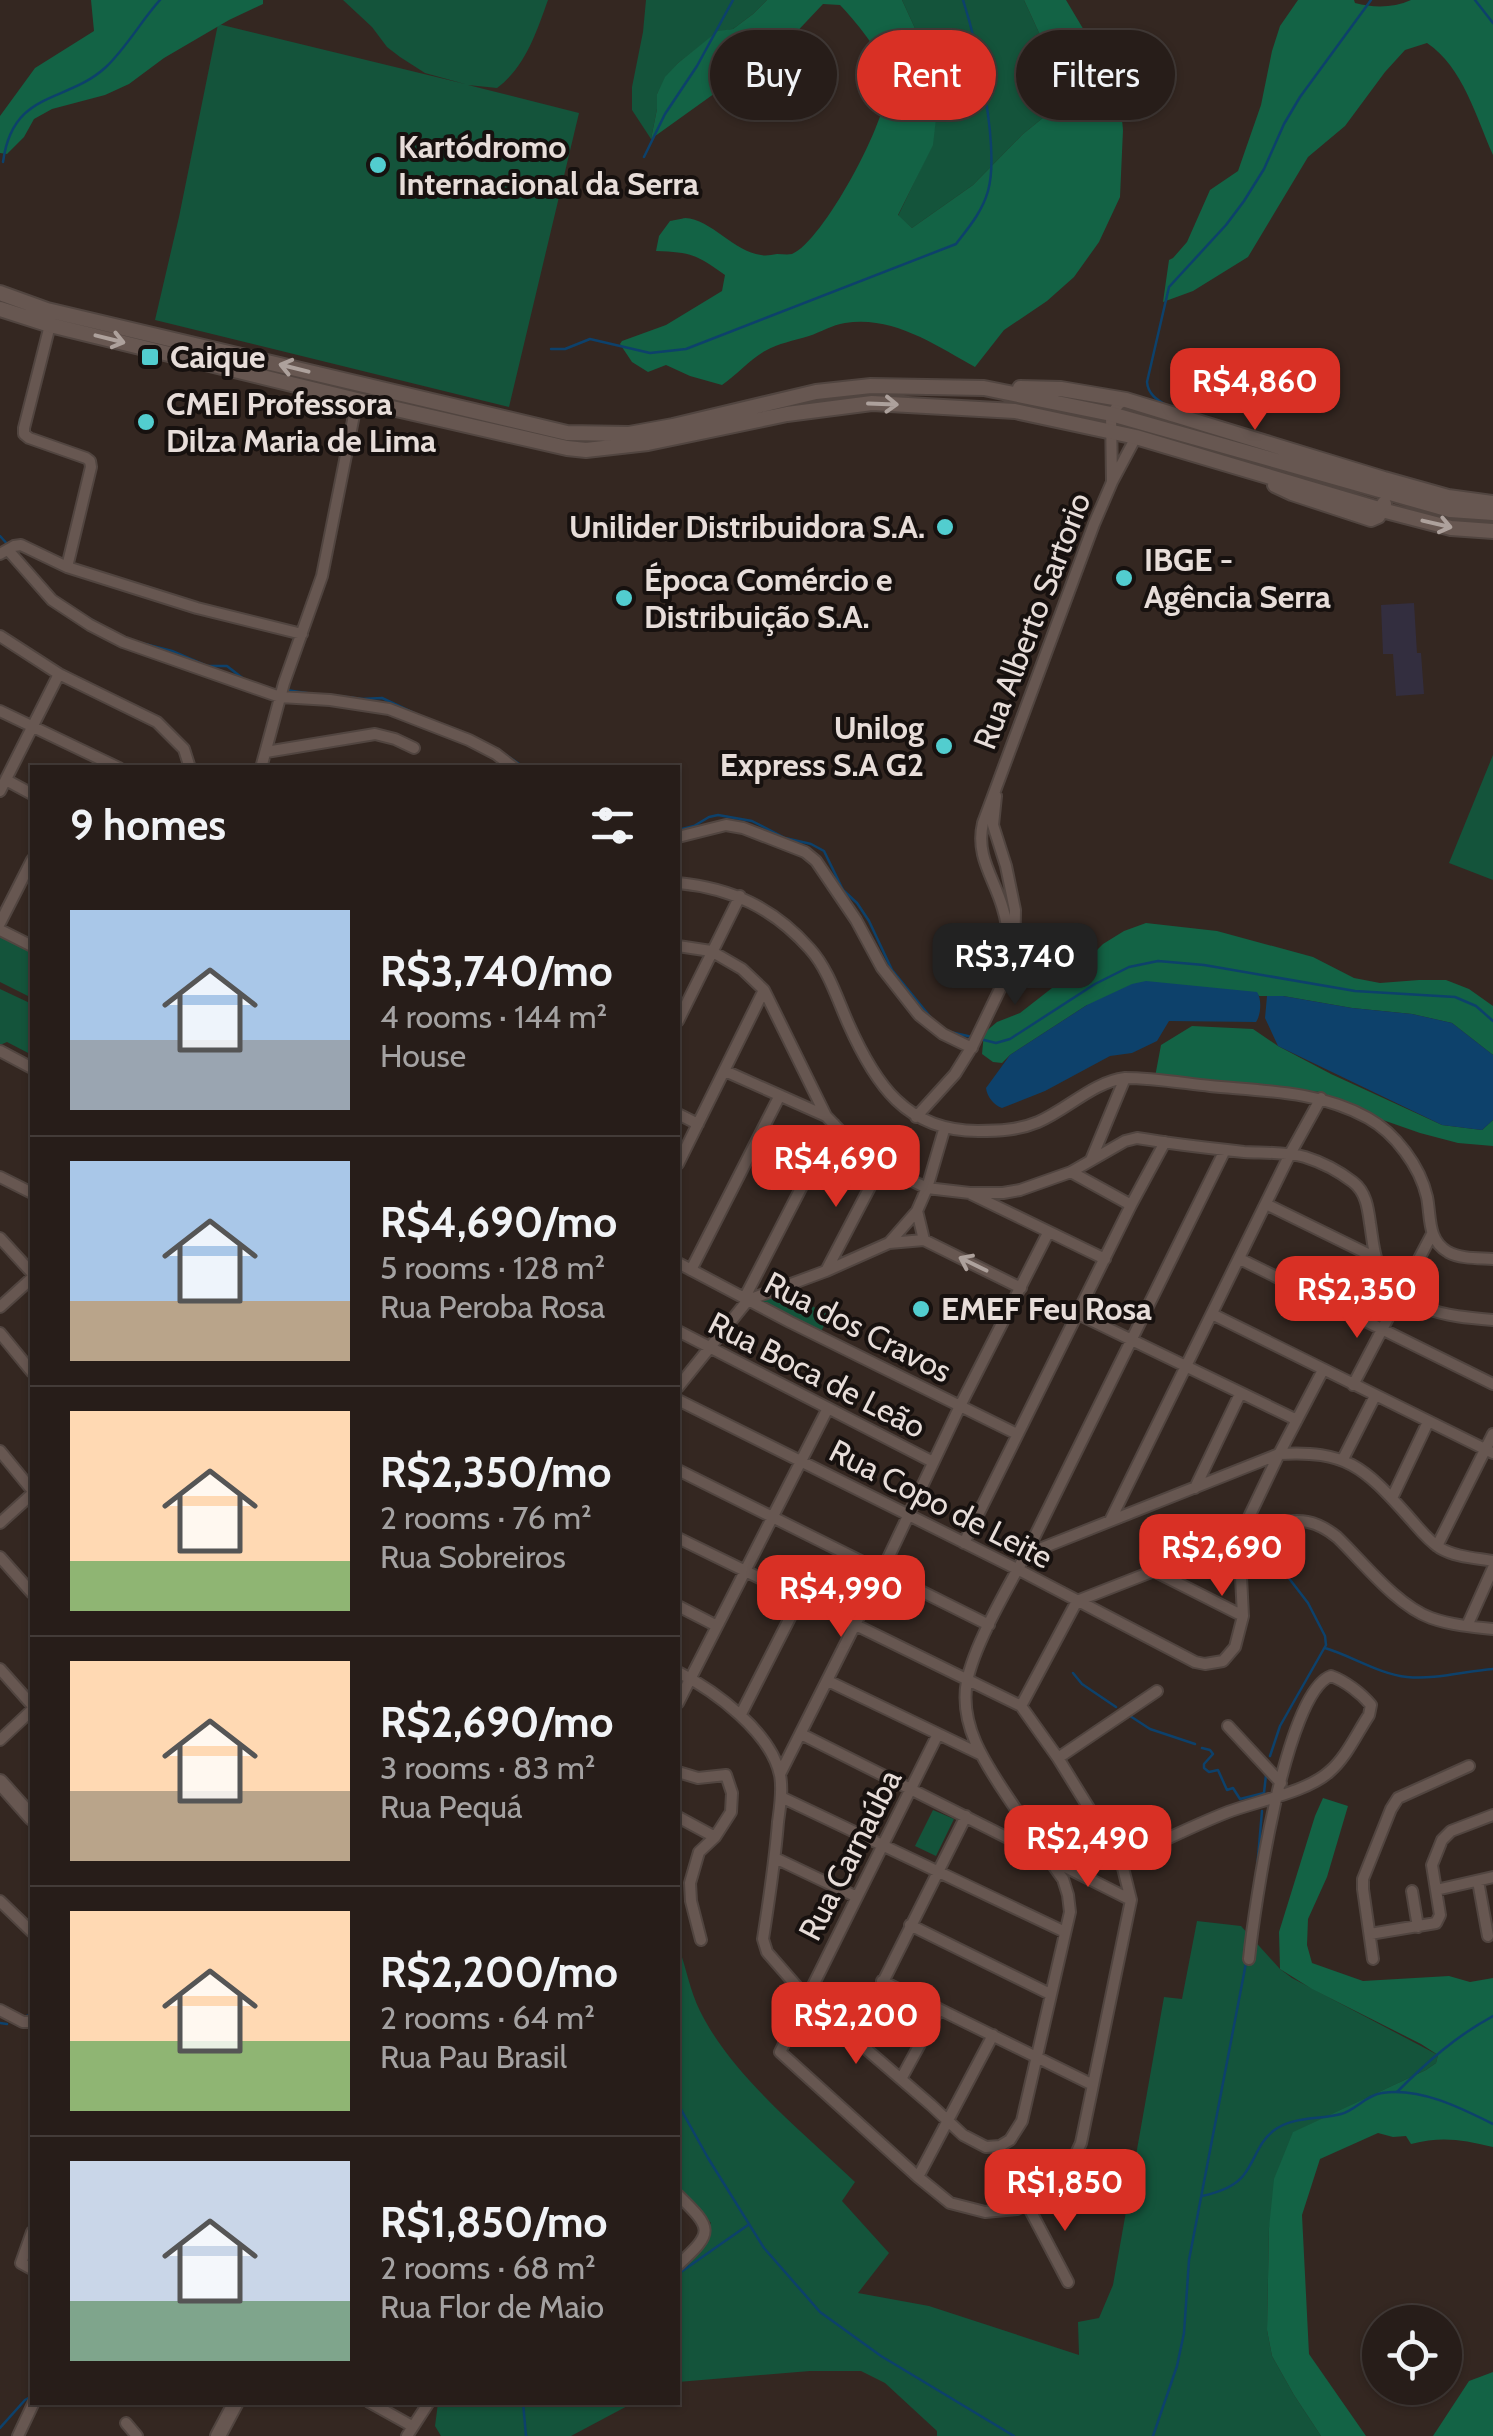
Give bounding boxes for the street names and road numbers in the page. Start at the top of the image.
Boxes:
street label: Rua Alberto Sartorio [965,487,1098,755]
street label: Rua dos Cravos [758,1263,958,1390]
street label: Rua Boca de Leão [702,1303,932,1446]
street label: Rua Copo de Leite [823,1431,1059,1577]
street label: Rua Carnaúba [790,1762,910,1947]

